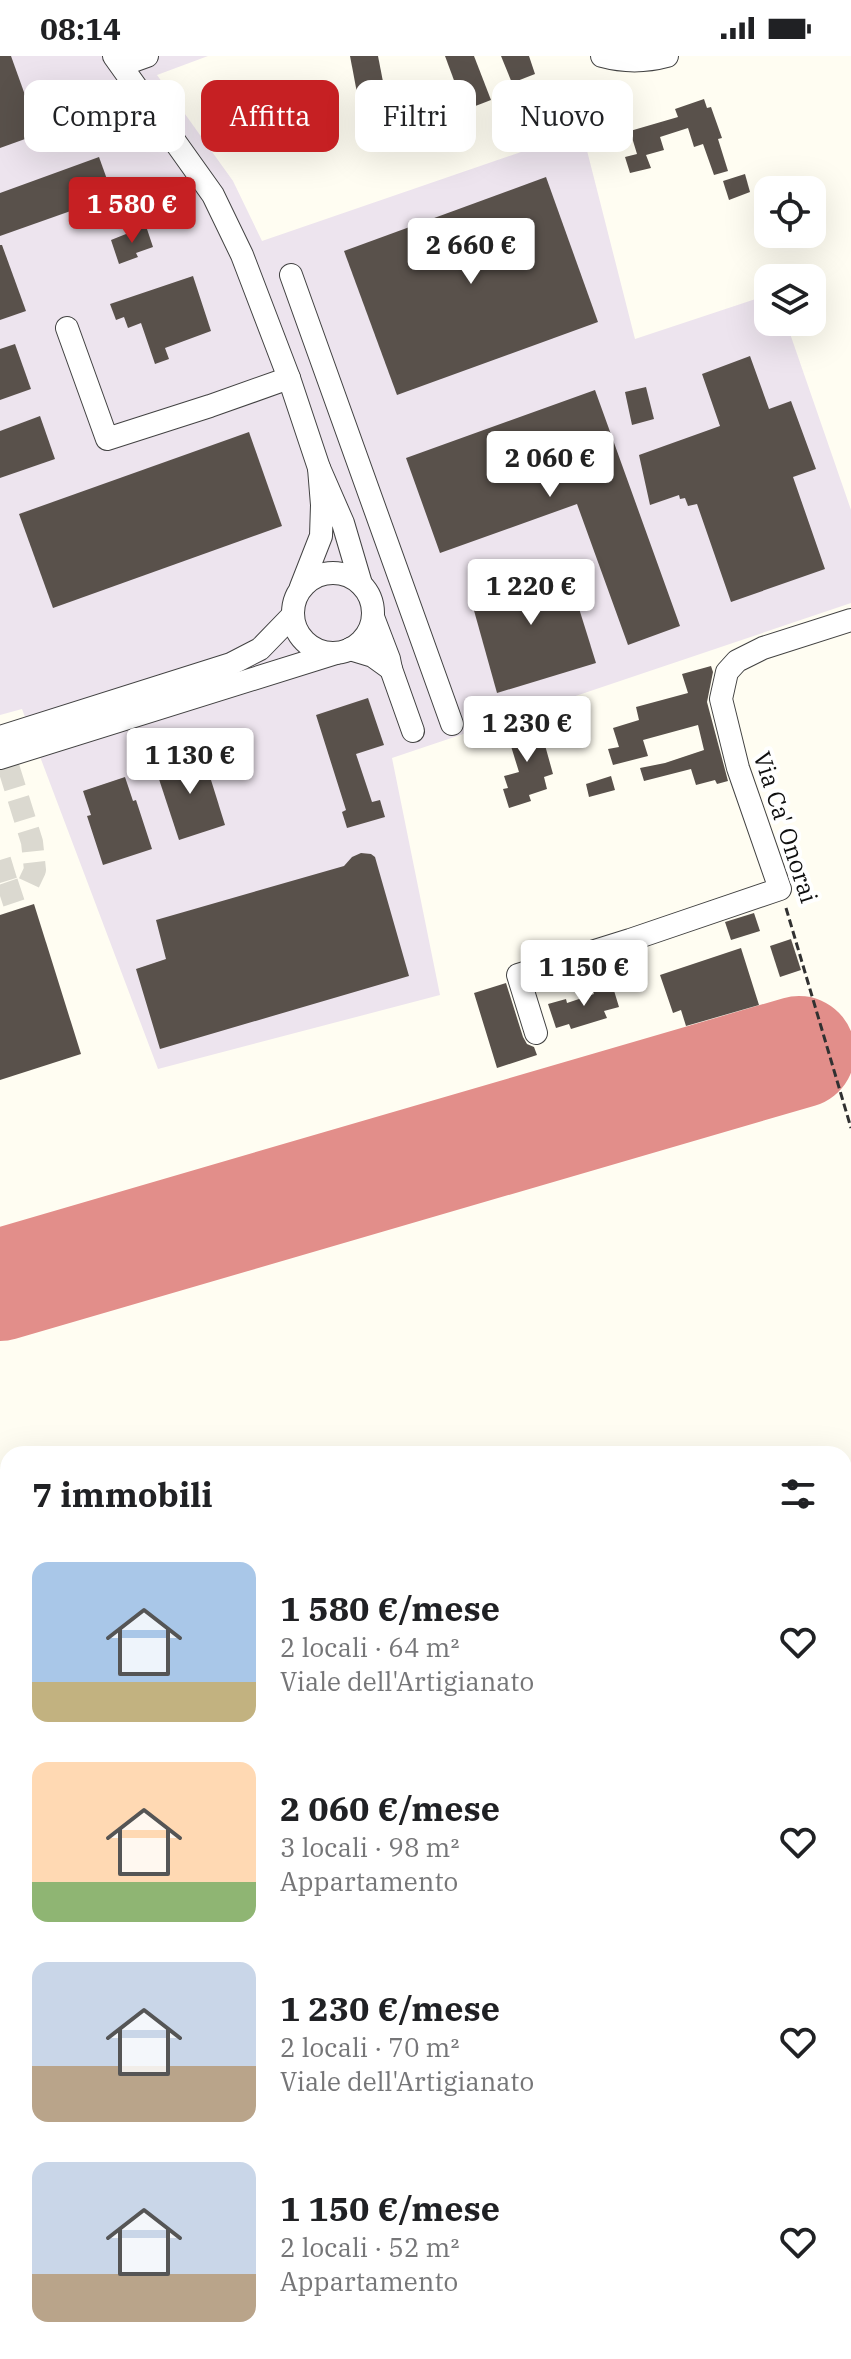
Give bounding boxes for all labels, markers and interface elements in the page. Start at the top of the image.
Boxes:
text: 08:14 [40,9,121,48]
chip: Compra [24,80,185,152]
chip: Affitta [201,80,339,152]
chip: Filtri [355,80,476,152]
chip: Nuovo [492,80,633,152]
map controls [754,176,826,336]
button: locate [754,176,826,248]
pin: 1 580 € [58,177,206,245]
text: 1 580 € [87,186,177,220]
pin: 2 660 € [397,218,545,286]
text: 2 660 € [426,227,516,261]
button: layers [754,264,826,336]
pin: 2 060 € [476,431,624,499]
text: 2 060 € [505,440,595,474]
pin: 1 220 € [457,559,605,627]
text: 1 220 € [486,568,576,602]
pin: 1 230 € [453,696,601,764]
text: 1 230 € [482,705,572,739]
pin: 1 130 € [116,728,264,796]
text: 1 130 € [145,737,235,771]
street label: Via Ca' Onorai [746,747,826,907]
pin: 1 150 € [510,940,658,1008]
text: 1 150 € [539,949,629,983]
text: 7 immobili [32,1472,213,1516]
icon: filters [776,1472,820,1516]
text: 1 580 €/mese [280,1586,500,1630]
icon: home [96,1594,192,1690]
icon: heart [776,1620,820,1664]
text: 2 locali · 64 m² [280,1630,459,1664]
text: Viale dell'Artigianato [280,1664,534,1698]
text: 2 060 €/mese [280,1786,500,1830]
icon: home [96,1794,192,1890]
icon: heart [776,1820,820,1864]
text: 3 locali · 98 m² [280,1830,459,1864]
text: Appartamento [280,1864,458,1898]
text: 1 230 €/mese [280,1986,500,2030]
icon: home [96,1994,192,2090]
icon: heart [776,2020,820,2064]
text: 2 locali · 70 m² [280,2030,459,2064]
text: Viale dell'Artigianato [280,2064,534,2098]
text: 1 150 €/mese [280,2186,500,2230]
icon: home [96,2194,192,2290]
icon: heart [776,2220,820,2264]
text: 2 locali · 52 m² [280,2230,459,2264]
text: Appartamento [280,2264,458,2298]

